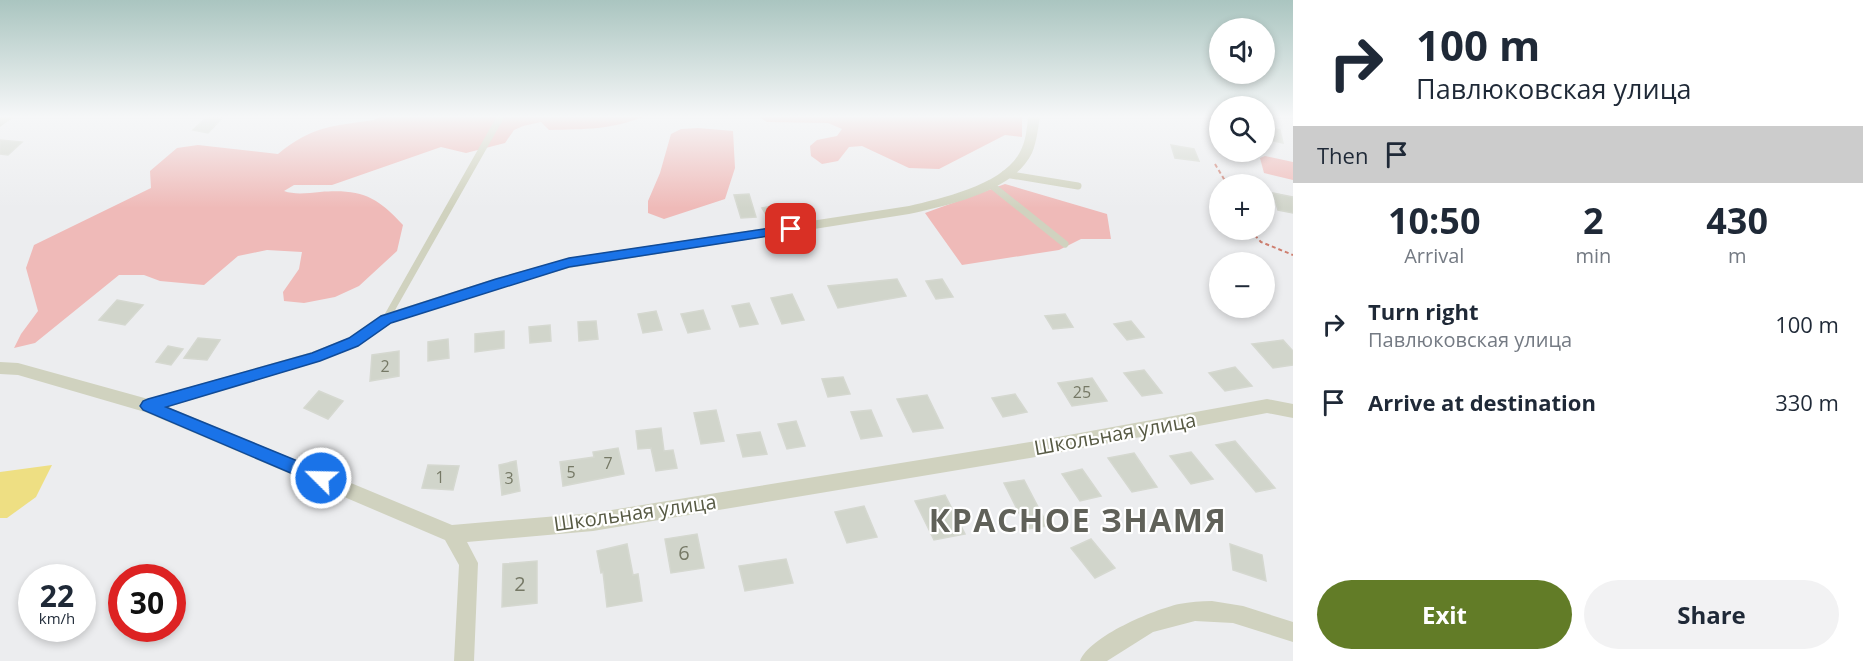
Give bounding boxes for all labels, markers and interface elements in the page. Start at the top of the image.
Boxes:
text: 100 m [1416,16,1540,73]
map controls [1209,18,1275,318]
button: sound [1209,18,1275,84]
icon: right [1317,24,1395,102]
text: Павлюковская улица [1416,70,1692,107]
button: search [1209,96,1275,162]
icon: arrive [1380,138,1413,171]
text: Then [1317,140,1368,170]
button: + [1209,174,1275,240]
text: 10:50 [1388,196,1481,245]
text: 2 [1583,196,1604,245]
text: 430 [1706,196,1768,245]
pin [765,203,816,254]
icon: arrive [774,212,807,245]
text: Arrival [1404,242,1464,269]
text: min [1575,242,1611,269]
text: m [1728,242,1746,269]
button: − [1209,252,1275,318]
text: Turn right [1368,296,1479,326]
icon: right [1317,308,1350,341]
text: 100 m [1775,309,1839,339]
text: Павлюковская улица [1368,326,1572,353]
house number: 2 [380,355,390,377]
house number: 25 [1073,381,1091,403]
icon: arrive [1317,386,1350,419]
text: Arrive at destination [1368,387,1596,417]
text: 330 m [1775,387,1839,417]
street label: Школьная улица [1032,406,1198,461]
position arrow [289,446,353,510]
house number: 7 [603,452,613,474]
house number: 5 [566,461,576,483]
house number: 1 [435,466,445,488]
house number: 3 [504,467,514,489]
street label: Школьная улица [552,488,718,537]
district label: КРАСНОЕ ЗНАМЯ [929,498,1227,541]
house number: 6 [678,539,690,566]
speed limit sign: 30 [108,564,186,642]
house number: 2 [514,570,526,597]
text: 22 [40,575,74,616]
button: Exit [1317,580,1572,649]
button: Share [1584,580,1839,649]
text: km/h [39,608,75,628]

